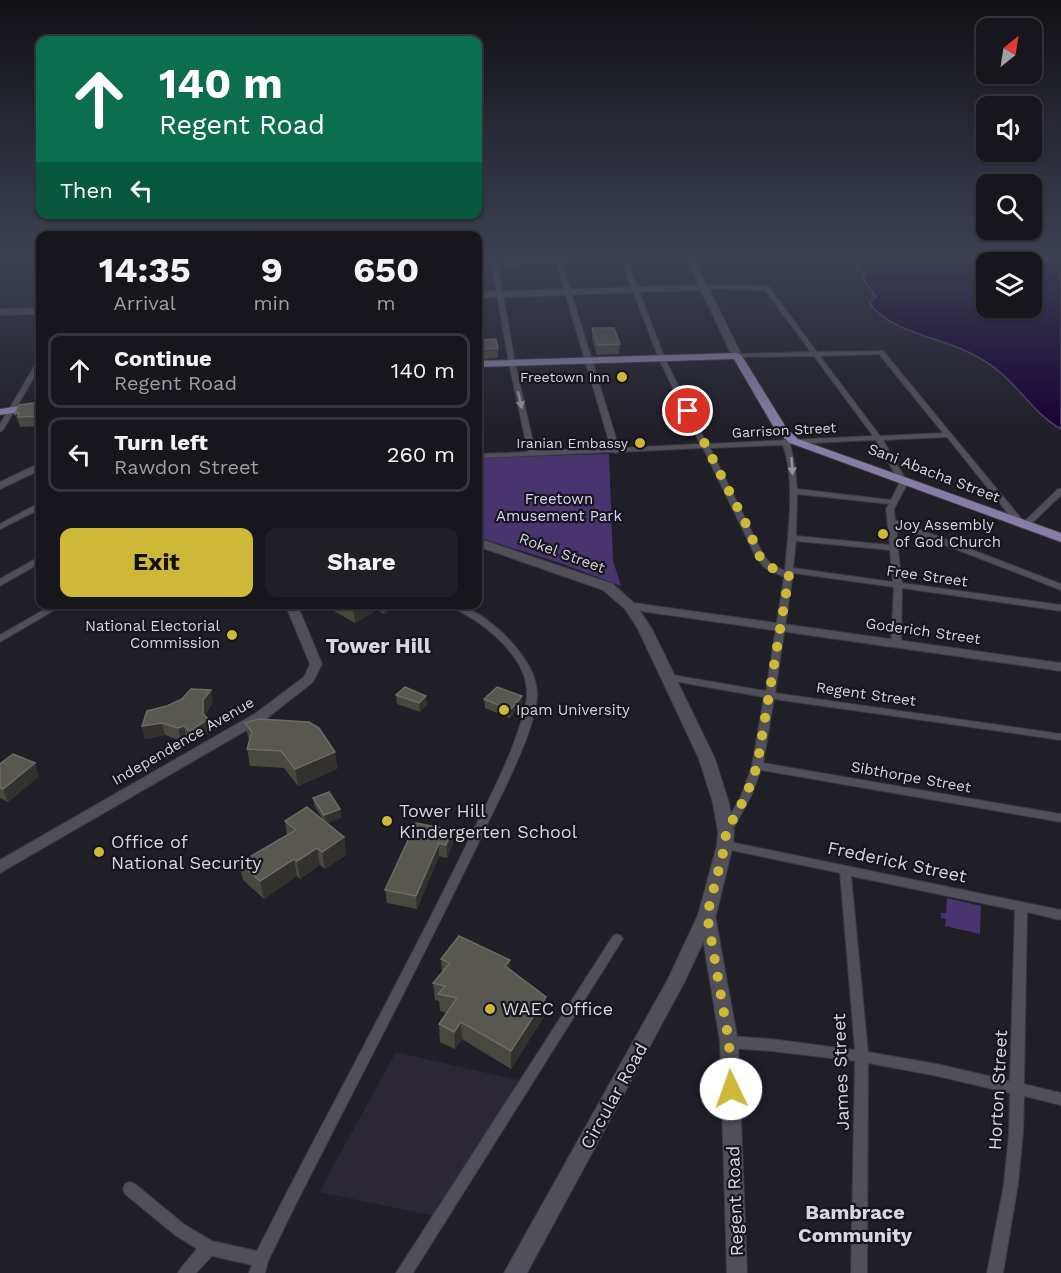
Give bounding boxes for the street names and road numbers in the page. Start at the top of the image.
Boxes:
street label: Garrison Street [731,419,837,441]
street label: Sani Abacha Street [866,440,1003,507]
street label: Rokel Street [517,529,608,577]
street label: Free Street [885,561,970,591]
street label: Goderich Street [864,614,982,648]
street label: Regent Street [815,678,918,710]
street label: Independence Avenue [109,693,257,789]
street label: Sibthorpe Street [849,758,973,797]
street label: Frederick Street [826,837,969,887]
street label: James Street [828,1013,853,1131]
street label: Horton Street [984,1029,1011,1151]
street label: Circular Road [576,1039,651,1152]
street label: Regent Road [722,1145,747,1257]

